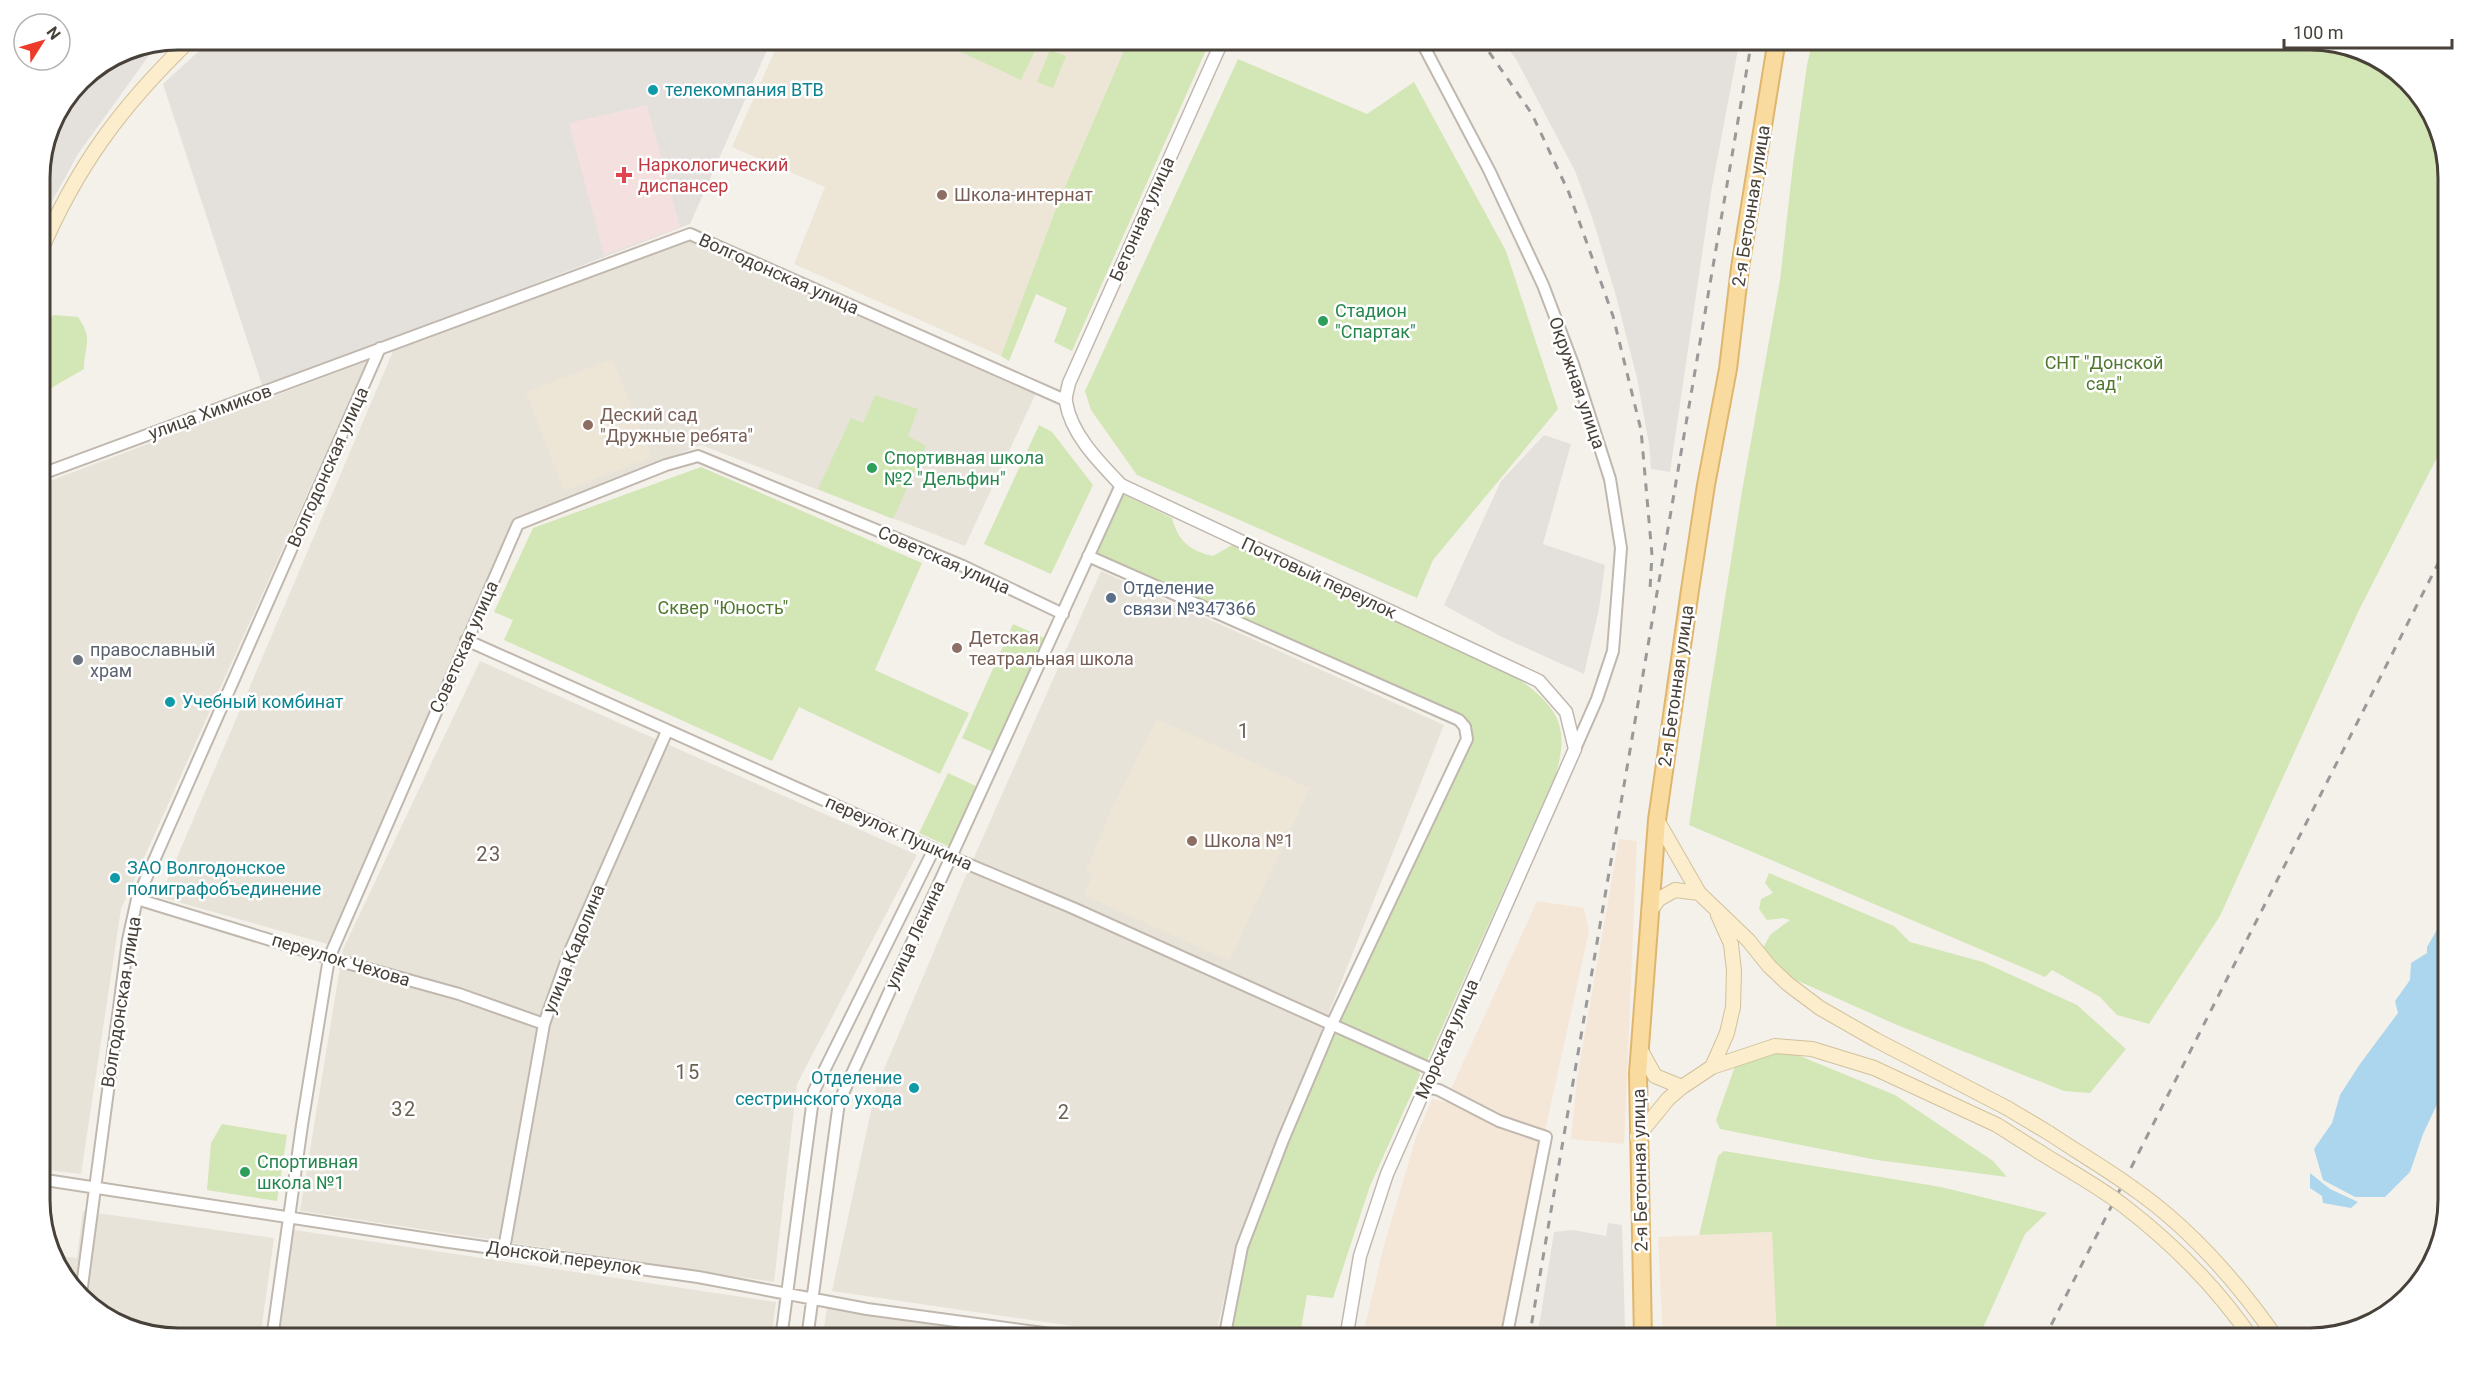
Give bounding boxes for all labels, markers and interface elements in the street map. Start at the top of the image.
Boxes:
north arrow [12,12,72,72]
scale bar [2284,12,2452,50]
text: 100 m [2293,22,2344,43]
text: N [43,23,65,44]
place label: телекомпания ВТВ [665,79,824,100]
marker: телекомпания ВТВ [646,83,660,97]
street label: 2-я Бетонная улица [1727,124,1774,288]
street label: Бетонная улица [1105,153,1178,284]
place label: Наркологический диспансер [638,154,788,196]
marker: Наркологический диспансер [615,166,633,184]
place label: Школа-интернат [954,184,1093,205]
marker: Школа-интернат [935,188,949,202]
street label: Волгодонская улица [696,229,862,318]
place label: Стадион "Спартак" [1335,300,1416,342]
marker: Стадион "Спартак" [1316,314,1330,328]
street label: Окружная улица [1545,314,1610,452]
park label: СНТ "Донской сад" [2045,352,2163,394]
street label: улица Химиков [145,380,274,444]
street label: Волгодонская улица [283,384,372,550]
place label: Деский сад "Дружные ребята" [600,404,753,446]
marker: Деский сад "Дружные ребята" [581,418,595,432]
place label: Спортивная школа №2 "Дельфин" [884,447,1044,489]
marker: Спортивная школа №2 "Дельфин" [865,461,879,475]
street label: Советская улица [875,521,1014,598]
street label: Почтовый переулок [1238,532,1400,623]
street label: Советская улица [425,577,502,716]
place label: Отделение связи №347366 [1123,577,1256,619]
marker: Отделение связи №347366 [1104,591,1118,605]
park label: Сквер "Юность" [658,597,788,618]
street label: 2-я Бетонная улица [1654,604,1697,768]
place label: Детская театральная школа [969,627,1134,669]
place label: православный храм [90,639,216,681]
marker: Детская театральная школа [950,641,964,655]
marker: православный храм [71,653,85,667]
place label: Учебный комбинат [182,691,344,712]
marker: Учебный комбинат [163,695,177,709]
district label: 1 [1238,719,1250,743]
street label: переулок Пушкина [822,791,976,874]
place label: Школа №1 [1204,830,1294,851]
marker: Школа №1 [1185,834,1199,848]
district label: 23 [476,842,502,866]
place label: ЗАО Волгодонское полиграфобъединение [127,857,321,899]
marker: ЗАО Волгодонское полиграфобъединение [108,871,122,885]
street label: улица Ленина [880,877,949,992]
street label: улица Кадолина [538,881,609,1016]
street label: Волгодонская улица [97,915,144,1089]
street label: переулок Чехова [269,929,413,991]
street label: Морская улица [1411,976,1482,1102]
district label: 15 [675,1060,701,1084]
place label: Отделение сестринского ухода [735,1067,902,1109]
marker: Отделение сестринского ухода [907,1081,921,1095]
street label: 2-я Бетонная улица [1628,1088,1651,1252]
district label: 32 [391,1097,417,1121]
district label: 2 [1058,1100,1070,1124]
place label: Спортивная школа №1 [257,1151,358,1193]
marker: Спортивная школа №1 [238,1165,252,1179]
street label: Донской переулок [485,1236,643,1279]

